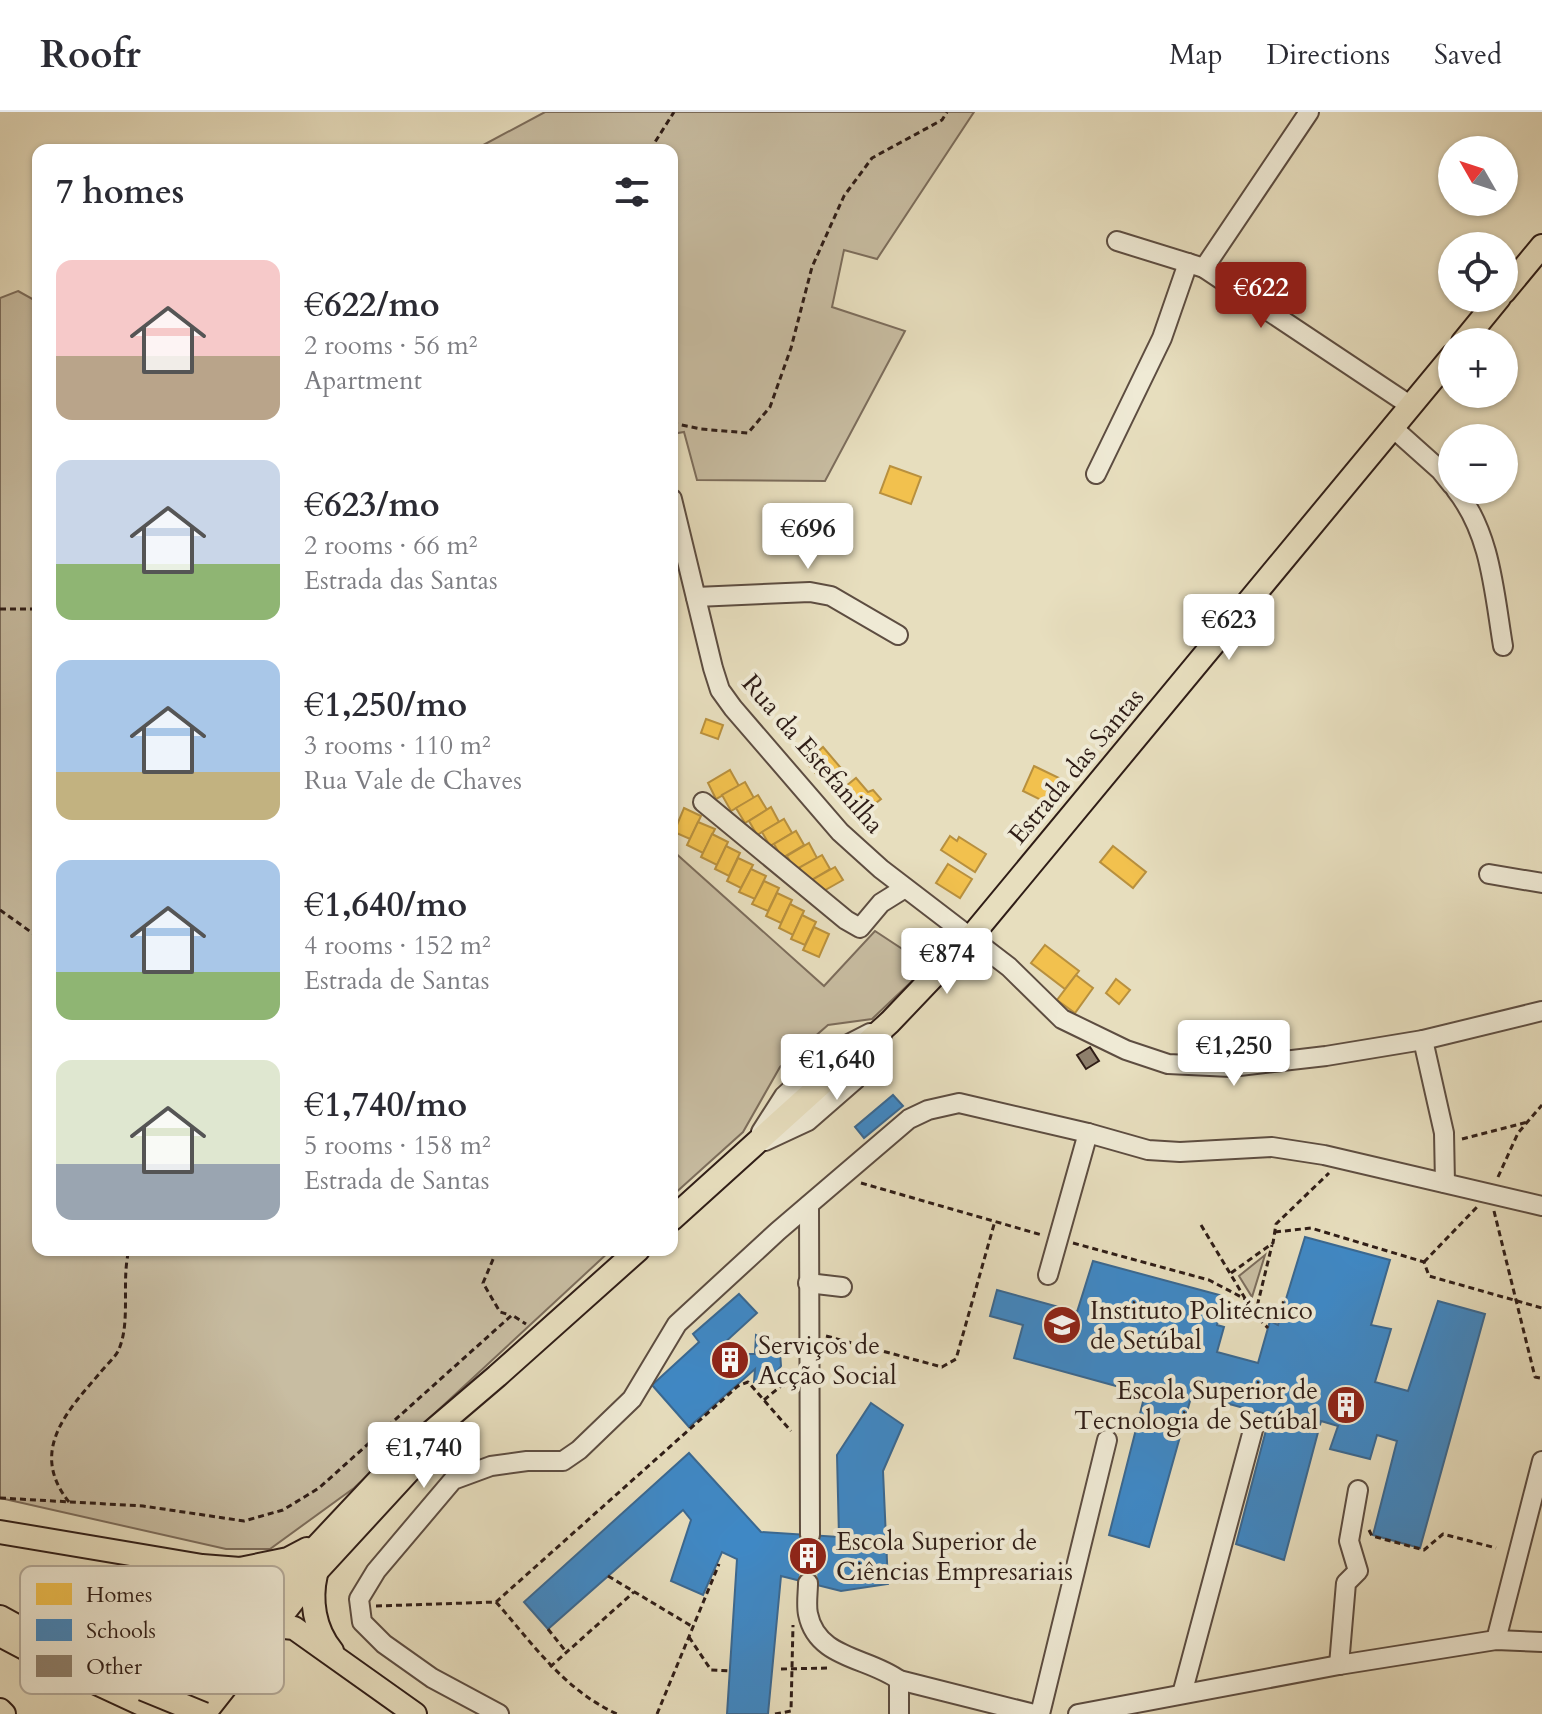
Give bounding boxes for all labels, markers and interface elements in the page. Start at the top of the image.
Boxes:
text: Roofr [40,29,141,81]
text: Map [1169,36,1223,74]
text: Directions [1267,36,1390,74]
text: Saved [1434,36,1502,74]
north arrow [1438,136,1518,216]
map controls [1438,136,1518,504]
text: 7 homes [56,169,184,215]
icon: filters [610,170,654,214]
button: locate [1438,232,1518,312]
pin: €622 [1214,262,1308,330]
text: €622 [1233,270,1289,305]
text: €622/mo [304,282,440,328]
icon: home [120,292,216,388]
text: 2 rooms · 56 m² [304,328,477,363]
button: + [1438,328,1518,408]
text: Apartment [304,363,422,398]
button: − [1438,424,1518,504]
text: €623/mo [304,482,440,528]
icon: home [120,492,216,588]
pin: €696 [761,503,855,571]
text: €696 [780,511,836,546]
text: 2 rooms · 66 m² [304,528,477,563]
text: Estrada das Santas [304,563,498,598]
pin: €623 [1182,594,1276,662]
text: €623 [1201,602,1257,637]
street label: Rua da Estefanilha [734,667,892,841]
street label: Estrada das Santas [1000,681,1152,851]
text: €1,250/mo [304,682,467,728]
icon: home [120,692,216,788]
text: 3 rooms · 110 m² [304,728,491,763]
text: Rua Vale de Chaves [304,763,522,798]
text: €1,640/mo [304,882,467,928]
icon: home [120,892,216,988]
text: 4 rooms · 152 m² [304,928,491,963]
pin: €874 [900,928,994,996]
text: €874 [919,936,975,971]
text: Estrada de Santas [304,963,490,998]
pin: €1,250 [1169,1020,1299,1088]
text: €1,250 [1196,1028,1272,1063]
pin: €1,640 [772,1034,902,1102]
text: €1,640 [799,1042,875,1077]
text: €1,740/mo [304,1082,467,1128]
icon: home [120,1092,216,1188]
text: 5 rooms · 158 m² [304,1128,491,1163]
text: Estrada de Santas [304,1163,490,1198]
place label: Instituto Politécnico de Setúbal [1090,1293,1313,1358]
school or university icon: Instituto Politécnico de Setúbal [1041,1304,1083,1346]
place label: Serviços de Acção Social [758,1328,897,1393]
building icon: Serviços de Acção Social [709,1339,751,1381]
place label: Escola Superior de Tecnologia de Setúbal [1074,1373,1318,1438]
building icon: Escola Superior de Tecnologia de Setúbal [1325,1384,1367,1426]
pin: €1,740 [359,1422,489,1490]
text: €1,740 [386,1430,462,1465]
place label: Escola Superior de Ciências Empresariais [836,1524,1073,1589]
building icon: Escola Superior de Ciências Empresariais [787,1535,829,1577]
legend [20,1566,284,1694]
text: Homes [86,1580,152,1610]
text: Schools [86,1616,156,1646]
text: Other [86,1652,143,1682]

